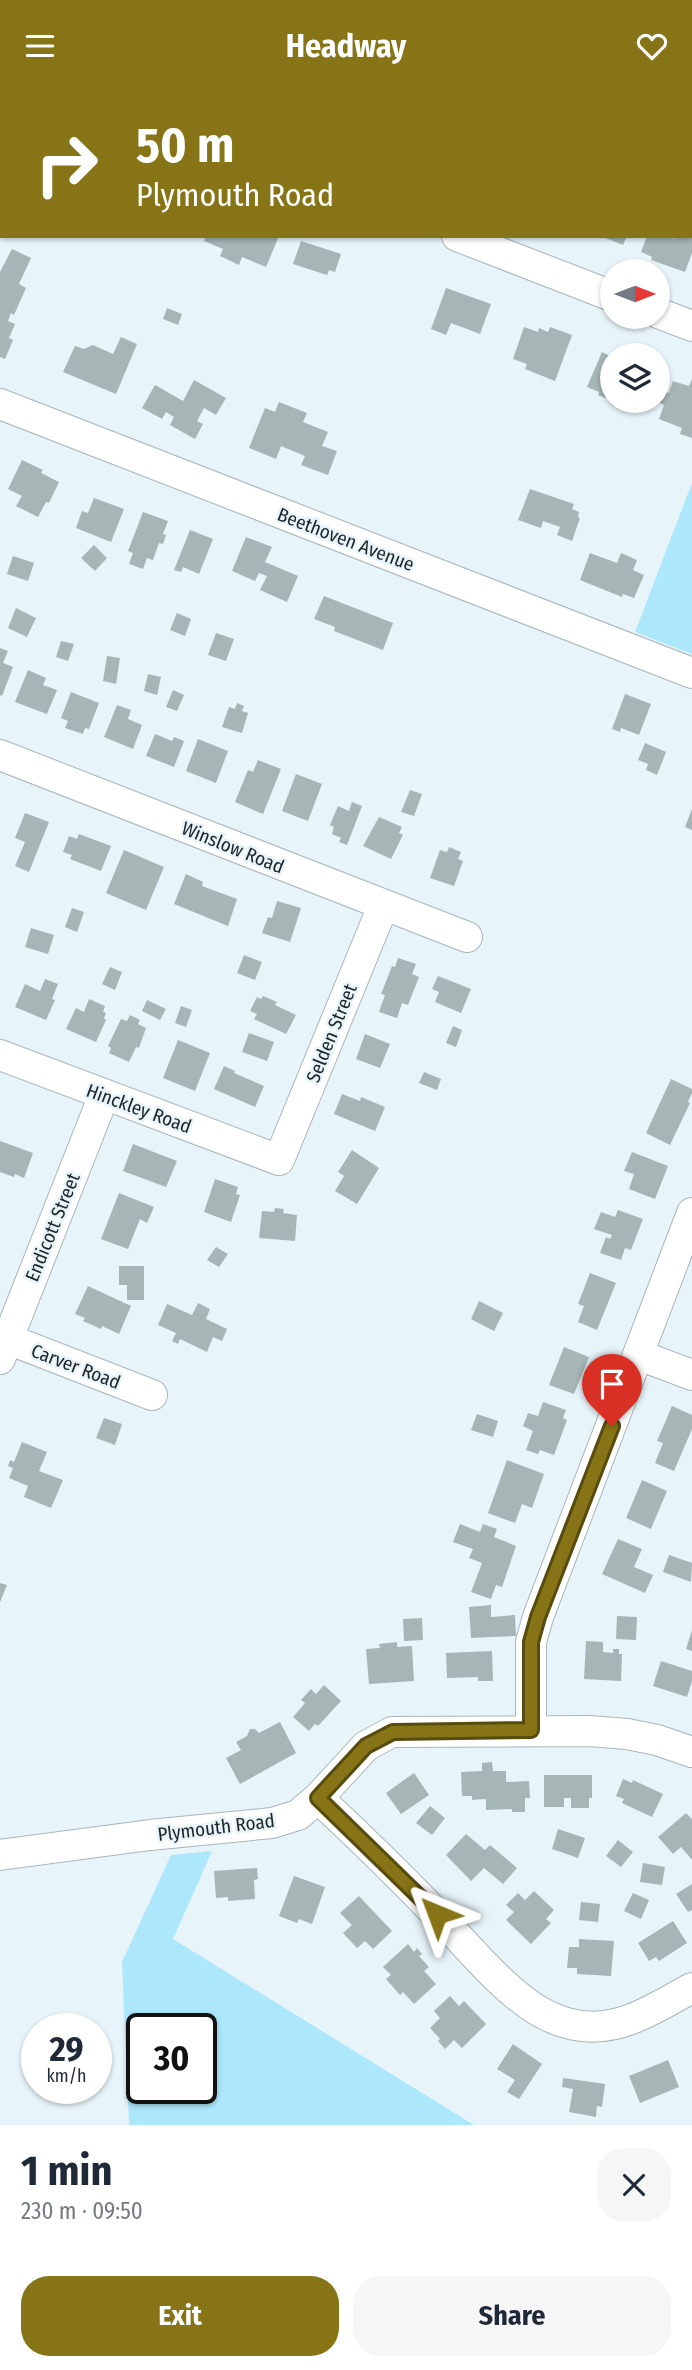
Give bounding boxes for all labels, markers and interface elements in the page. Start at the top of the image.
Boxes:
icon: menu [21,27,59,65]
text: Headway [286,27,406,65]
icon: heart [633,27,671,65]
text: 50 m [136,116,234,175]
icon: right [21,119,112,210]
text: Plymouth Road [136,176,334,214]
north arrow [600,259,670,329]
map controls [600,259,670,413]
button: layers [600,343,670,413]
street label: Beethoven Avenue [274,503,417,576]
street label: Winslow Road [178,817,287,878]
street label: Selden Street [301,980,362,1086]
street label: Hinckley Road [83,1079,194,1138]
street label: Endicott Street [20,1169,85,1285]
street label: Carver Road [28,1339,124,1394]
pin [582,1354,642,1426]
icon: arrive [593,1365,631,1403]
street label: Plymouth Road [156,1809,276,1846]
position arrow [400,1877,474,1951]
speed limit sign: 30 [126,2013,217,2104]
text: 29 [49,2028,84,2070]
text: km/h [46,2065,87,2087]
text: 1 min [21,2146,112,2196]
button: close [597,2148,671,2222]
text: 230 m · 09:50 [21,2197,143,2225]
button: Exit [21,2276,339,2356]
button: Share [353,2276,671,2356]

